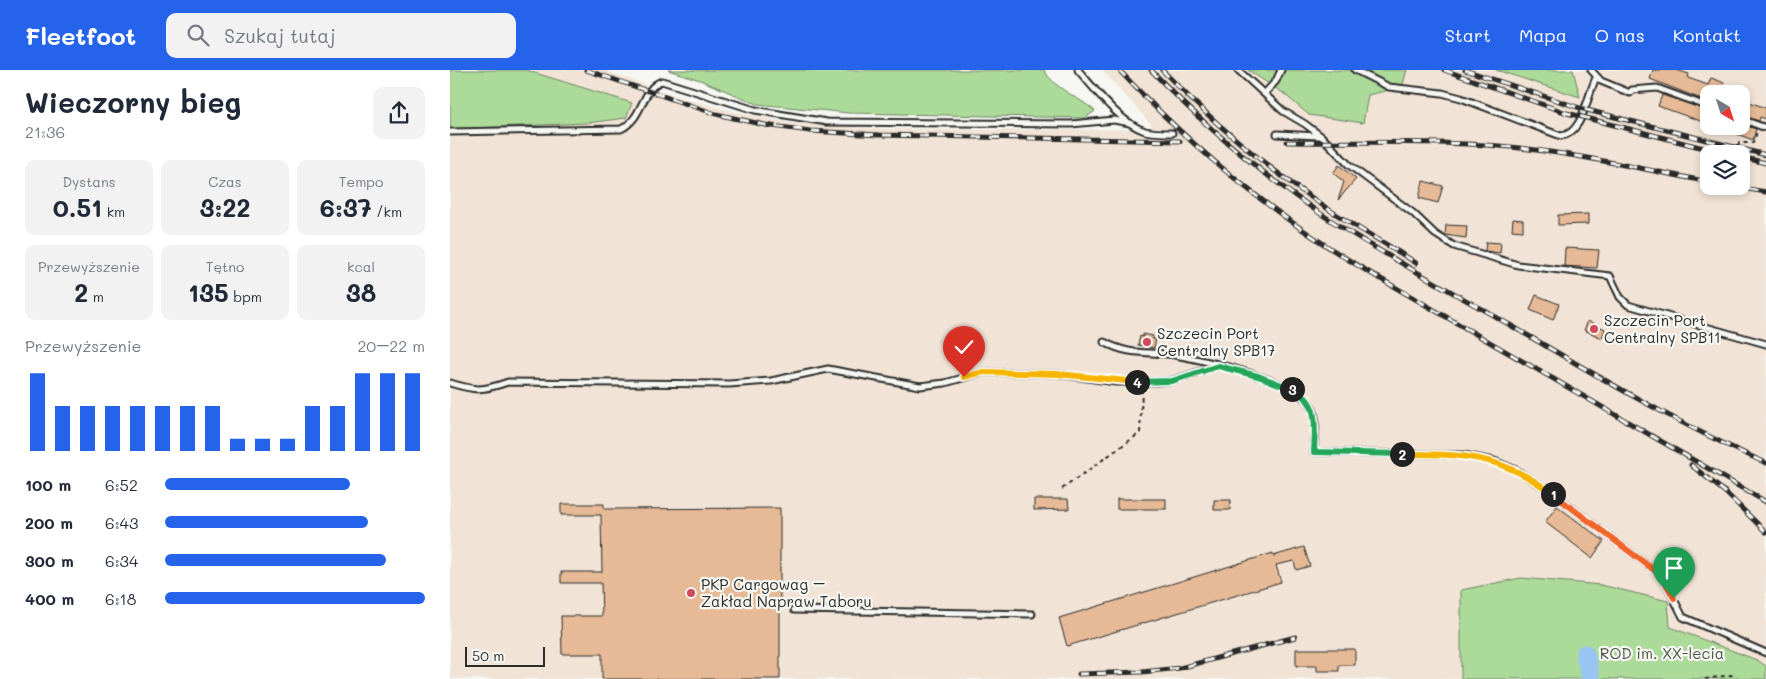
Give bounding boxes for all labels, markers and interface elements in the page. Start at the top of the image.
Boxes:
search box [166,13,516,58]
text: Fleetfoot [25,20,136,51]
icon: search [184,21,212,49]
text: Szukaj tutaj [224,23,336,48]
text: Start [1445,23,1491,47]
text: Mapa [1519,23,1567,47]
text: O nas [1595,23,1645,47]
text: Kontakt [1673,23,1741,47]
text: Wieczorny bieg [25,84,241,120]
north arrow [1700,85,1750,135]
map controls [1700,85,1750,195]
button: share [373,87,425,139]
text: 21:36 [25,121,65,142]
button: layers [1700,145,1750,195]
text: Dystans [62,172,116,191]
text: Czas [208,172,242,191]
text: Tempo [339,172,383,191]
text: 0.51 [53,191,102,223]
text: 3:22 [200,191,250,223]
text: 6:37 [320,191,372,223]
text: km [102,202,125,221]
text: /km [372,202,402,221]
text: Przewyższenie [38,257,140,276]
text: Tętno [206,257,244,276]
text: kcal [347,257,375,276]
text: 2 [74,276,88,308]
text: 135 [188,276,229,308]
text: 38 [346,276,376,308]
text: m [88,287,104,306]
text: bpm [229,287,262,306]
place label: Szczecin Port Centralny SPB11 [1604,310,1721,347]
place label: Szczecin Port Centralny SPB17 [1157,323,1275,360]
marker: Szczecin Port Centralny SPB11 [1588,323,1600,335]
pin [943,326,985,377]
icon: check [950,333,978,361]
text: Przewyższenie [25,335,142,356]
text: 20–22 m [357,335,425,356]
marker: Szczecin Port Centralny SPB17 [1141,336,1153,348]
pin: 4 [1124,370,1150,394]
text: 4 [1133,373,1142,392]
pin: 3 [1280,376,1304,402]
text: 3 [1288,380,1297,399]
pin: 2 [1390,442,1414,466]
text: 2 [1399,445,1406,464]
text: 100 m [25,474,71,495]
text: 6:52 [105,474,138,495]
pin: 1 [1540,482,1566,506]
text: 1 [1550,485,1557,504]
text: 200 m [25,512,73,533]
text: 6:43 [105,512,138,533]
pin [1653,547,1695,598]
text: 300 m [25,550,74,571]
text: 6:34 [105,550,138,571]
icon: arrive [1660,554,1688,582]
place label: PKP Cargowag – Zakład Napraw Taboru [701,574,872,611]
marker: PKP Cargowag – Zakład Napraw Taboru [685,587,697,599]
text: 400 m [25,588,74,609]
text: 6:18 [105,588,136,609]
park label: ROD im. XX-lecia [1600,643,1724,663]
scale bar [465,644,545,667]
text: 50 m [472,646,504,665]

